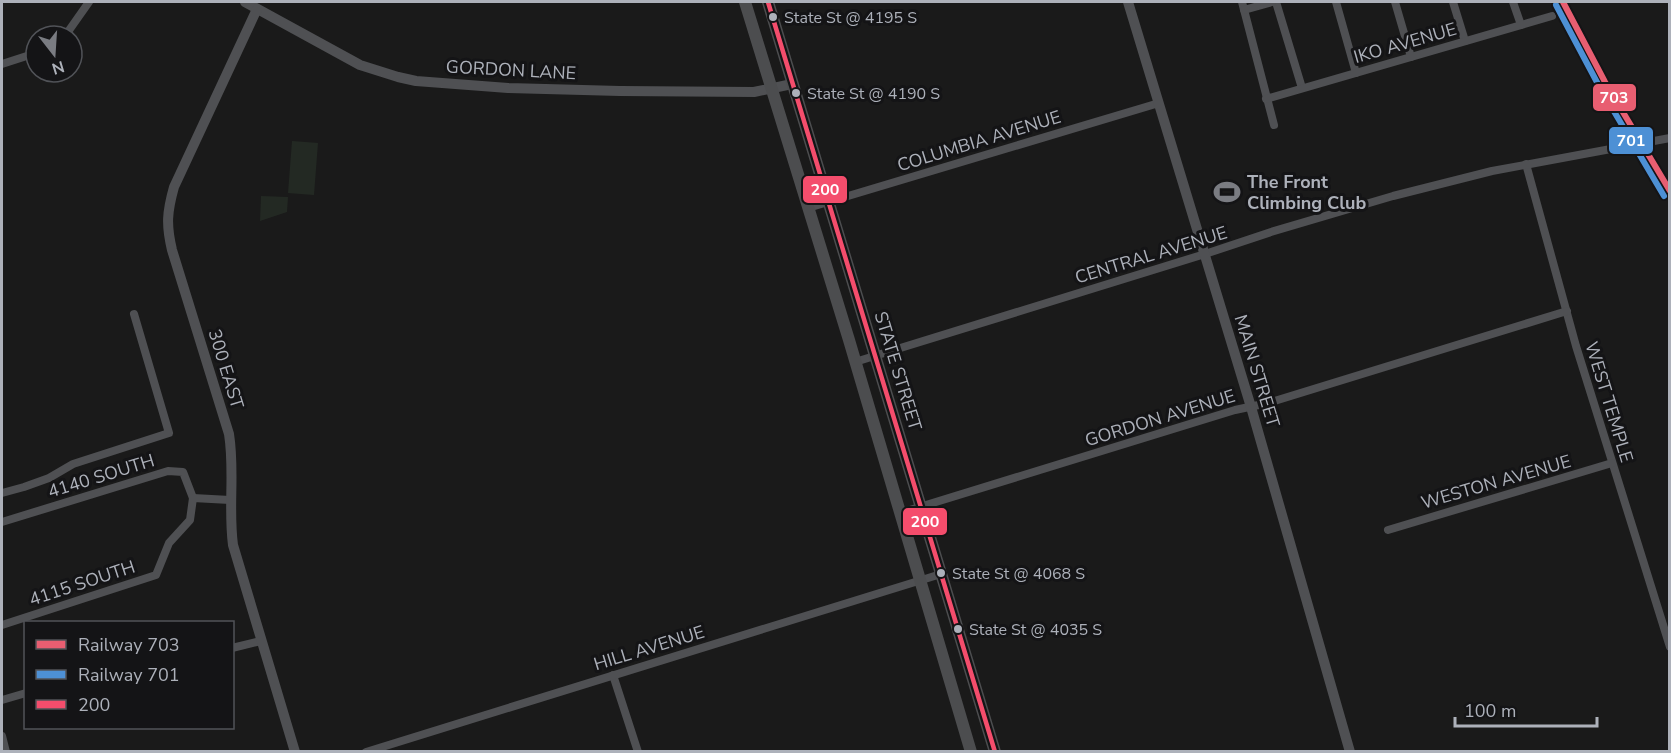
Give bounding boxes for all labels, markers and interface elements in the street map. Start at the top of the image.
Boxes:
place label: State St @ 4195 S [784,7,917,29]
marker: State St @ 4195 S [767,11,779,23]
street label: IKO AVENUE [1351,17,1459,69]
north arrow [24,24,84,84]
text: N [49,55,67,80]
street label: GORDON LANE [445,55,577,85]
place label: State St @ 4190 S [807,83,940,105]
line badge: 703 [1592,83,1637,112]
marker: State St @ 4190 S [790,87,802,99]
text: 703 [1600,87,1628,109]
street label: COLUMBIA AVENUE [894,105,1064,177]
line badge: 701 [1608,126,1654,155]
text: 701 [1617,130,1645,152]
place label: The Front Climbing Club [1247,170,1366,215]
line badge: 200 [802,175,848,204]
sports icon: The Front Climbing Club [1212,177,1242,207]
text: 200 [811,179,839,201]
street label: CENTRAL AVENUE [1072,220,1230,290]
street label: STATE STREET [869,309,928,434]
street label: MAIN STREET [1229,312,1286,430]
street label: 300 EAST [203,326,249,412]
street label: WEST TEMPLE [1579,339,1639,465]
street label: GORDON AVENUE [1082,384,1238,452]
street label: 4140 SOUTH [45,448,157,504]
street label: WESTON AVENUE [1418,449,1574,515]
line badge: 200 [902,507,948,536]
text: 200 [911,511,939,533]
street label: 4115 SOUTH [26,555,138,611]
place label: State St @ 4068 S [952,563,1085,585]
marker: State St @ 4068 S [935,567,947,579]
place label: State St @ 4035 S [969,619,1102,641]
street label: HILL AVENUE [591,620,707,676]
legend [24,621,234,729]
marker: State St @ 4035 S [952,623,964,635]
text: Railway 703 [78,633,180,657]
text: Railway 701 [78,663,180,687]
scale bar [1455,690,1598,728]
text: 200 [78,693,110,717]
text: 100 m [1464,699,1516,723]

